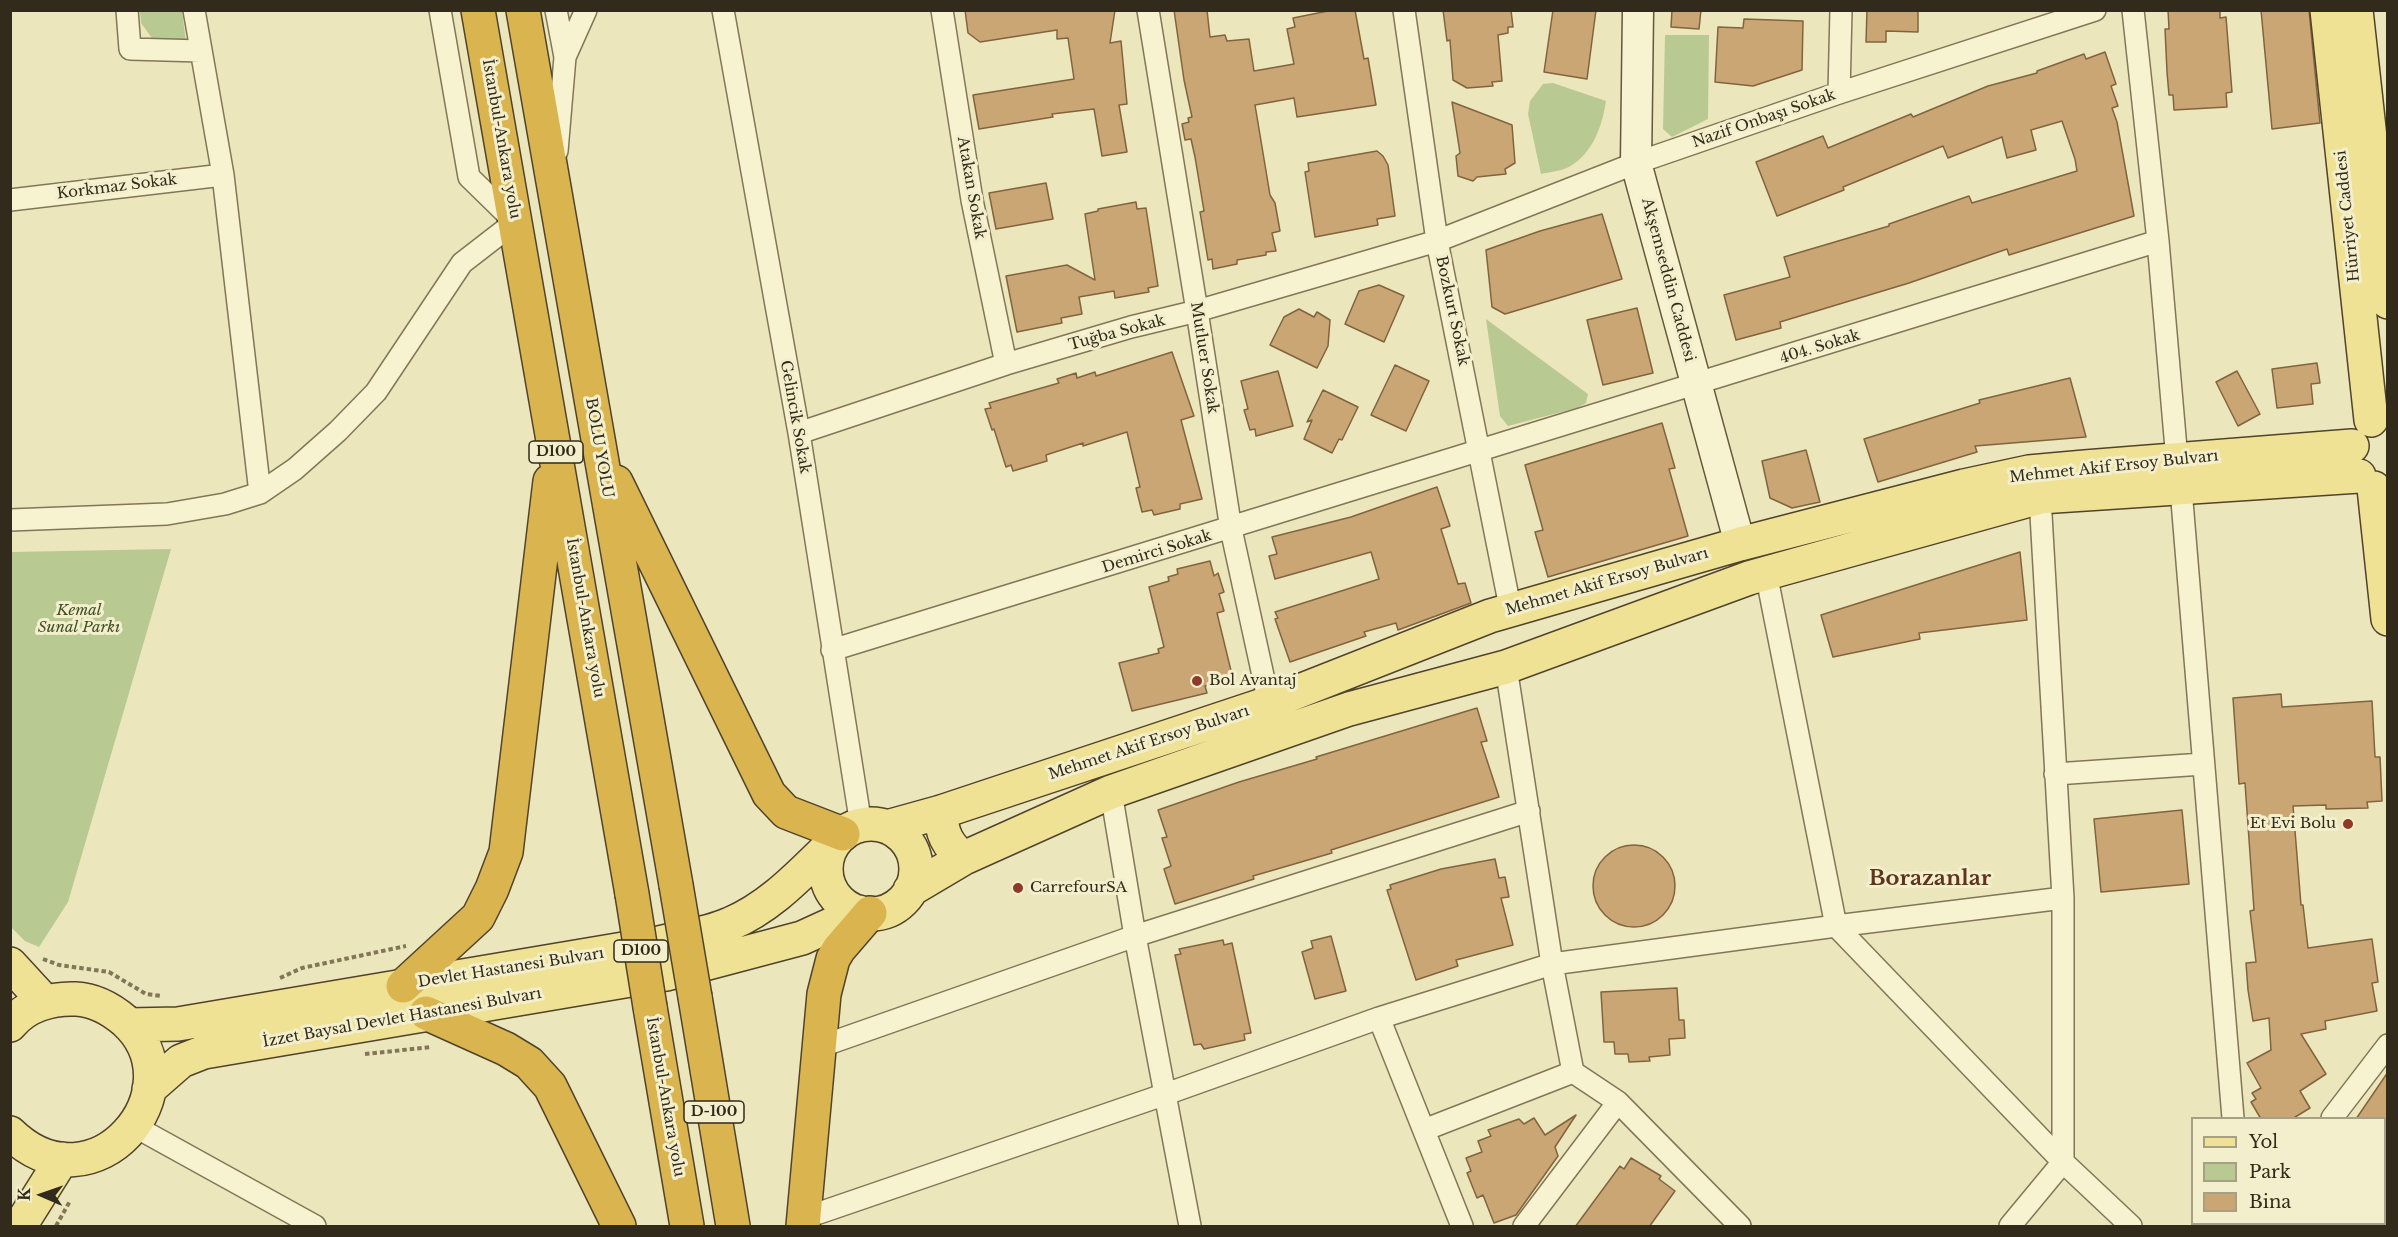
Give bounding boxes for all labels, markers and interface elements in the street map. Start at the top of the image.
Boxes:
street label: İstanbul-Ankara yolu [478,58,524,220]
street label: Nazif Onbaşı Sokak [1690,86,1838,152]
street label: Atakan Sokak [953,135,989,241]
street label: Hürriyet Caddesi [2332,149,2364,283]
street label: Korkmaz Sokak [56,171,178,203]
street label: Akşemseddin Caddesi [1637,196,1699,364]
street label: Bozkurt Sokak [1432,254,1472,368]
street label: Mutluer Sokak [1186,301,1222,415]
street label: Tuğba Sokak [1067,312,1167,354]
street label: 404. Sokak [1778,326,1862,368]
street label: Gelincik Sokak [776,359,814,475]
street label: BOLU YOLU [581,397,617,499]
road number: D100 [529,441,583,463]
street label: Mehmet Akif Ersoy Bulvarı [2009,447,2219,487]
street label: Demirci Sokak [1100,527,1214,577]
street label: İstanbul-Ankara yolu [562,537,608,699]
street label: Mehmet Akif Ersoy Bulvarı [1504,544,1710,620]
park label: Kemal Sunal Parkı [38,602,120,637]
place label: Bol Avantaj [1209,672,1296,690]
marker: Bol Avantaj [1190,674,1204,688]
street label: Mehmet Akif Ersoy Bulvarı [1046,702,1252,784]
place label: Et Evi Bolu [2250,815,2336,833]
marker: Et Evi Bolu [2341,817,2355,831]
district label: Borazanlar [1869,866,1991,892]
place label: CarrefourSA [1030,879,1127,897]
marker: CarrefourSA [1011,881,1025,895]
road number: D100 [614,940,668,962]
street label: Devlet Hastanesi Bulvarı [417,944,605,992]
street label: İzzet Baysal Devlet Hastanesi Bulvarı [261,985,543,1051]
street label: İstanbul-Ankara yolu [642,1016,688,1178]
road number: D-100 [684,1101,744,1123]
legend [2191,1117,2386,1225]
text: Yol [2249,1131,2278,1153]
text: Park [2249,1161,2291,1183]
north arrow [12,1165,72,1225]
text: K [14,1187,34,1201]
text: Bina [2249,1191,2291,1213]

